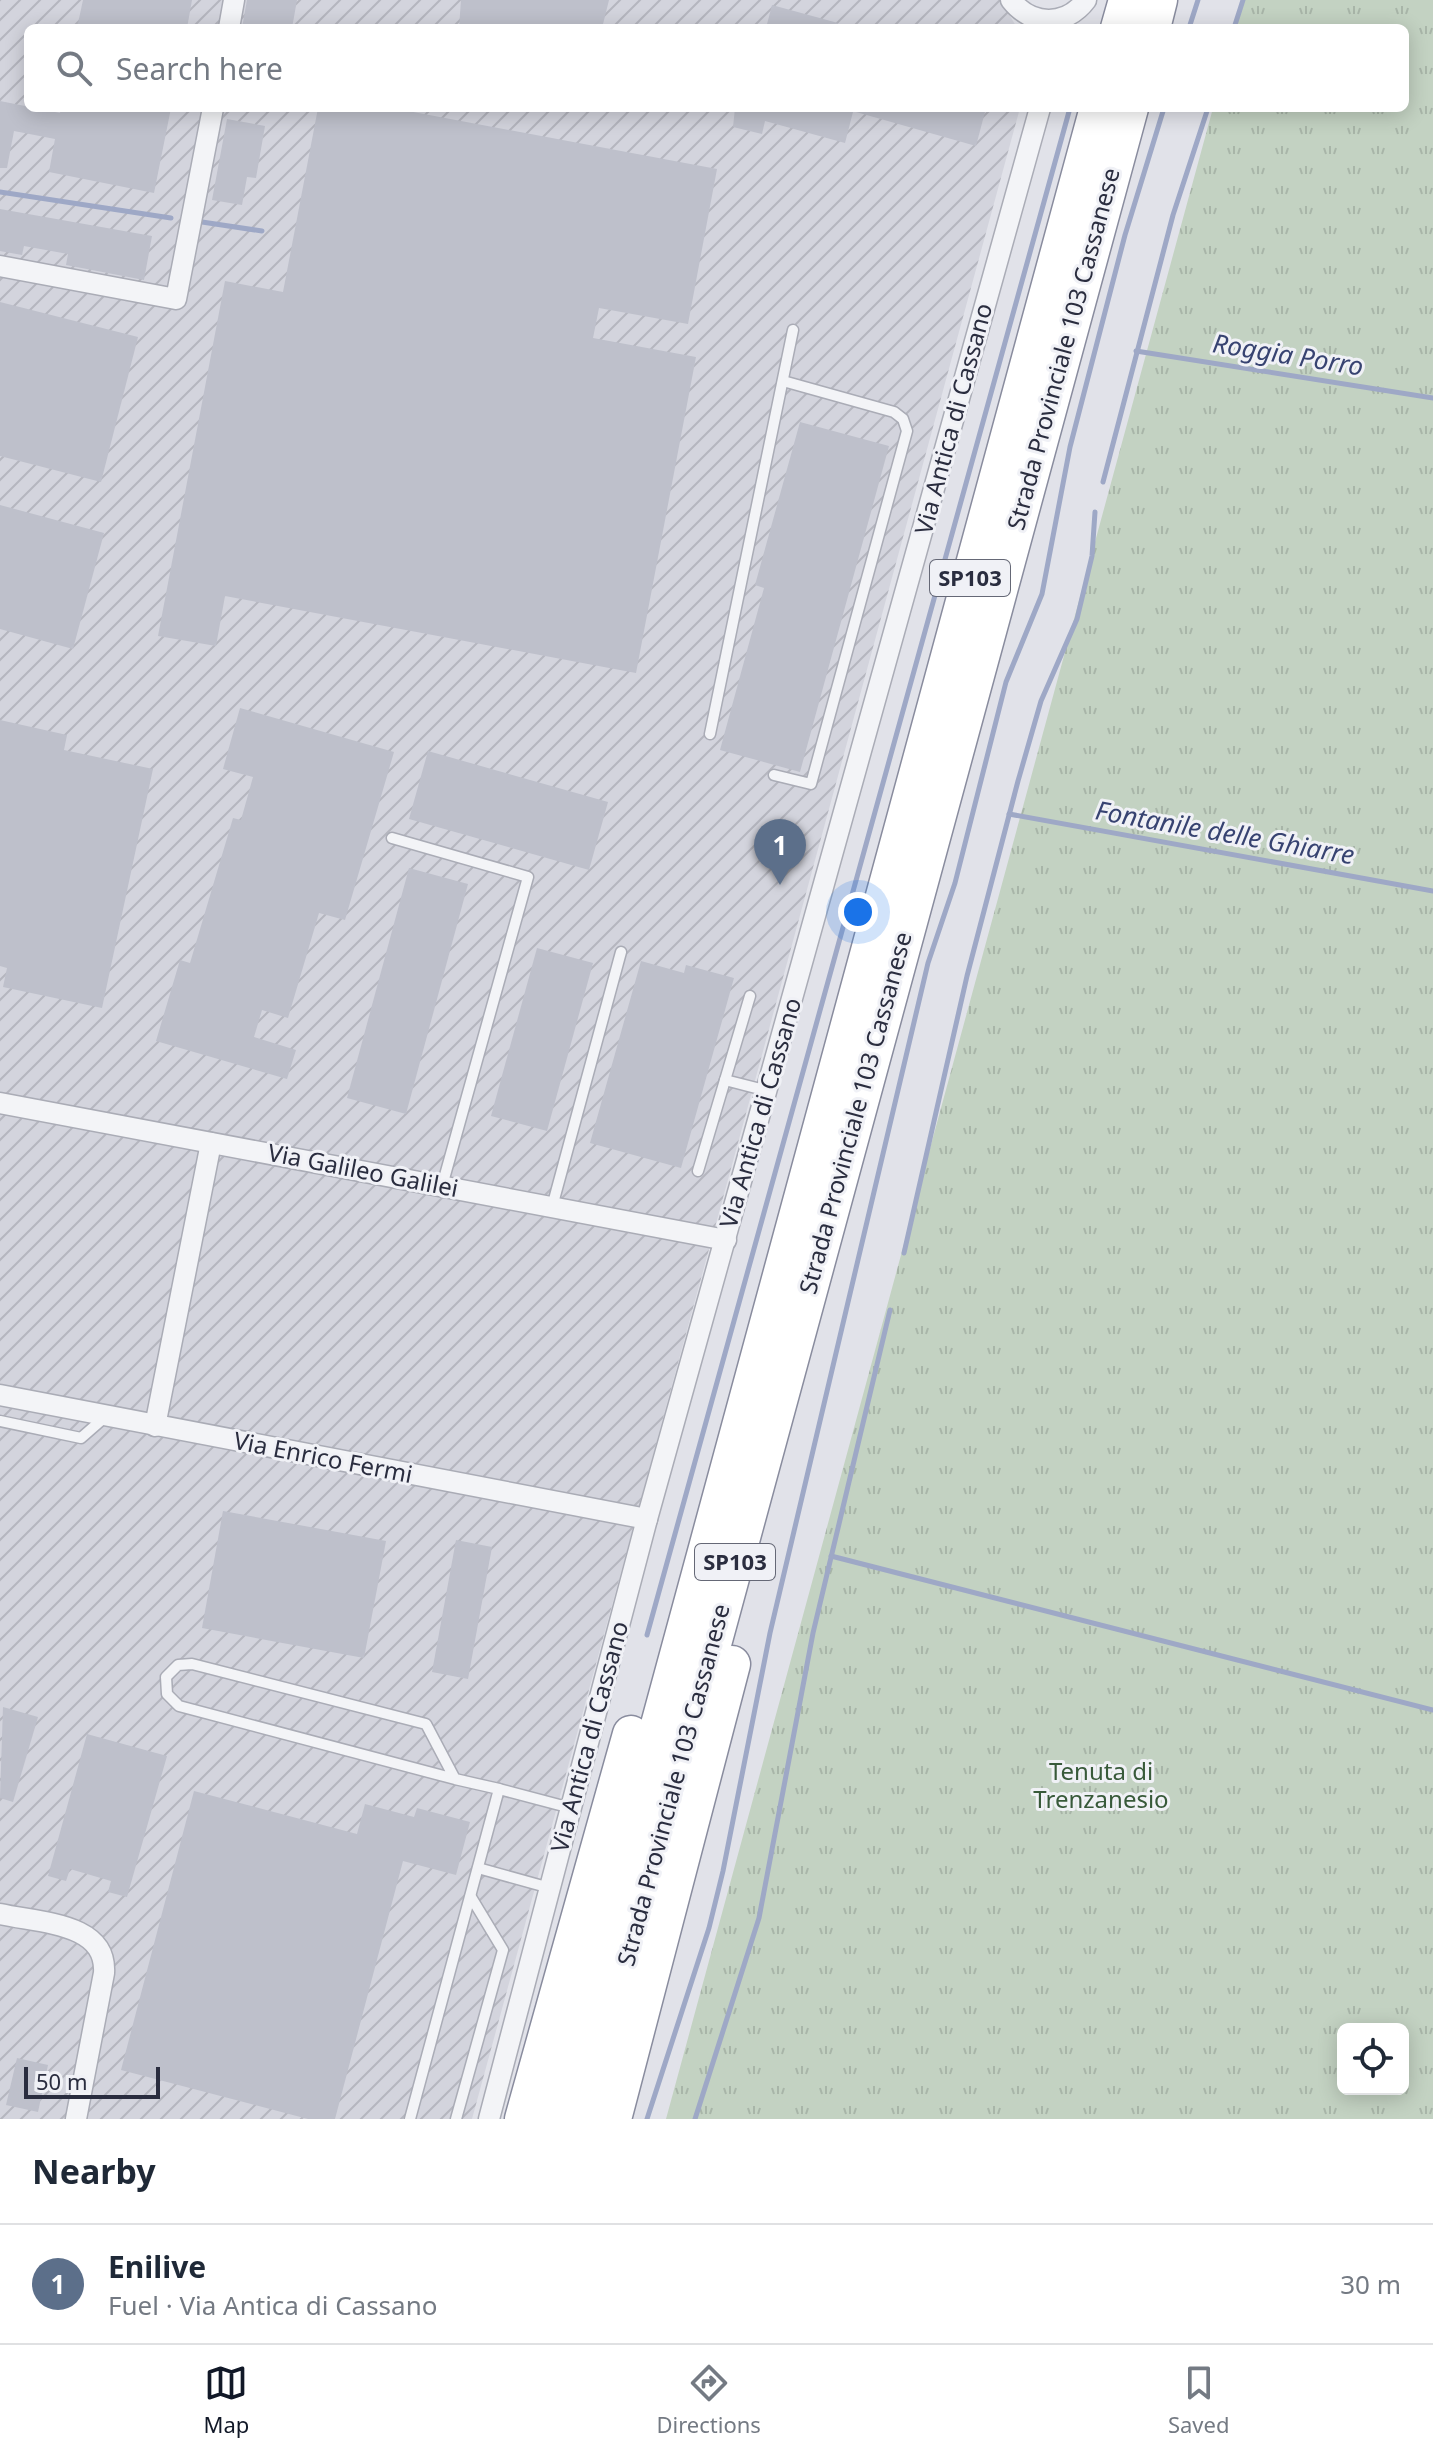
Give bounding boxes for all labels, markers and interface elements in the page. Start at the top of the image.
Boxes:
search box [24,24,1409,112]
icon: search [52,46,96,90]
text: Search here [116,48,283,89]
street label: Strada Provinciale 103 Cassanese [998,164,1127,533]
street label: Via Antica di Cassano [906,299,999,538]
water label: Roggia Porro [1210,324,1366,384]
road number: SP103 [930,560,1010,596]
water label: Fontanile delle Ghiarre [1093,792,1357,873]
pin: 1 [754,819,806,885]
your location [838,892,878,932]
street label: Strada Provinciale 103 Cassanese [790,928,919,1297]
street label: Via Antica di Cassano [711,994,808,1232]
street label: Via Galileo Galilei [265,1135,461,1204]
street label: Via Enrico Fermi [231,1423,415,1490]
road number: SP103 [695,1544,775,1580]
street label: Strada Provinciale 103 Cassanese [608,1600,737,1969]
street label: Via Antica di Cassano [542,1617,635,1856]
park label: Tenuta di Trenzanesio [1033,1754,1169,1815]
map controls [1337,2023,1409,2095]
button: locate [1337,2023,1409,2095]
scale bar [24,2063,160,2099]
text: 50 m [36,2066,87,2096]
text: Nearby [32,2148,156,2194]
text: Enilive [108,2246,206,2287]
text: 1 [51,2266,65,2302]
text: 30 m [1340,2266,1401,2302]
text: Fuel · Via Antica di Cassano [108,2287,437,2323]
tab: Map [204,2361,249,2439]
tab: Directions [656,2361,761,2439]
tab: Saved [1168,2361,1229,2439]

